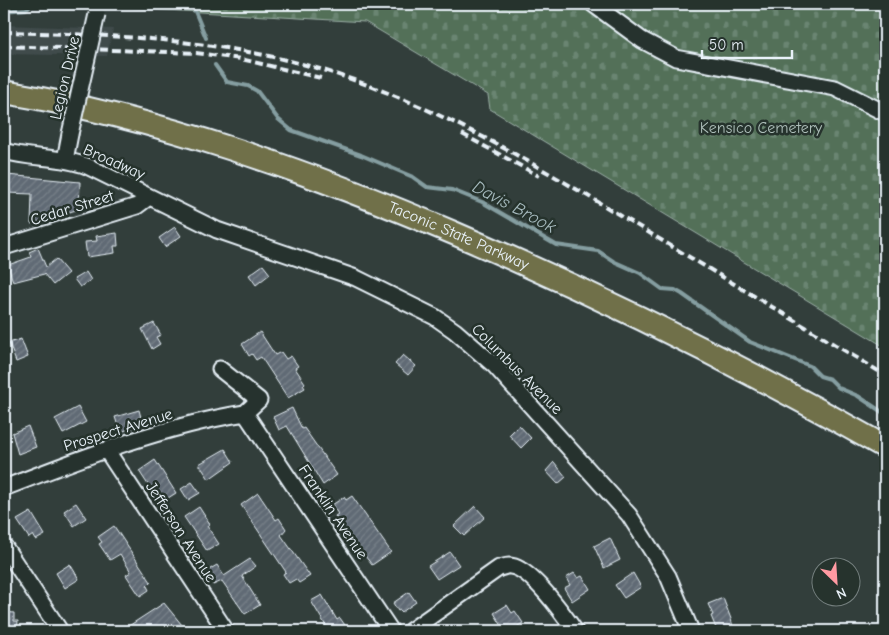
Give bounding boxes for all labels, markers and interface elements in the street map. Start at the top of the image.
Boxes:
scale bar [702,28,792,60]
street label: Legion Drive [47,35,83,121]
text: 50 m [709,36,744,54]
park label: Kensico Cemetery [700,119,823,137]
street label: Broadway [80,140,149,184]
water label: Davis Brook [469,176,559,238]
street label: Cedar Street [28,187,116,229]
street label: Taconic State Parkway [386,198,532,274]
street label: Columbus Avenue [468,320,566,418]
street label: Prospect Avenue [61,405,175,455]
street label: Franklin Avenue [295,461,371,563]
street label: Jefferson Avenue [142,478,220,586]
north arrow [812,558,862,608]
text: N [834,584,849,603]

